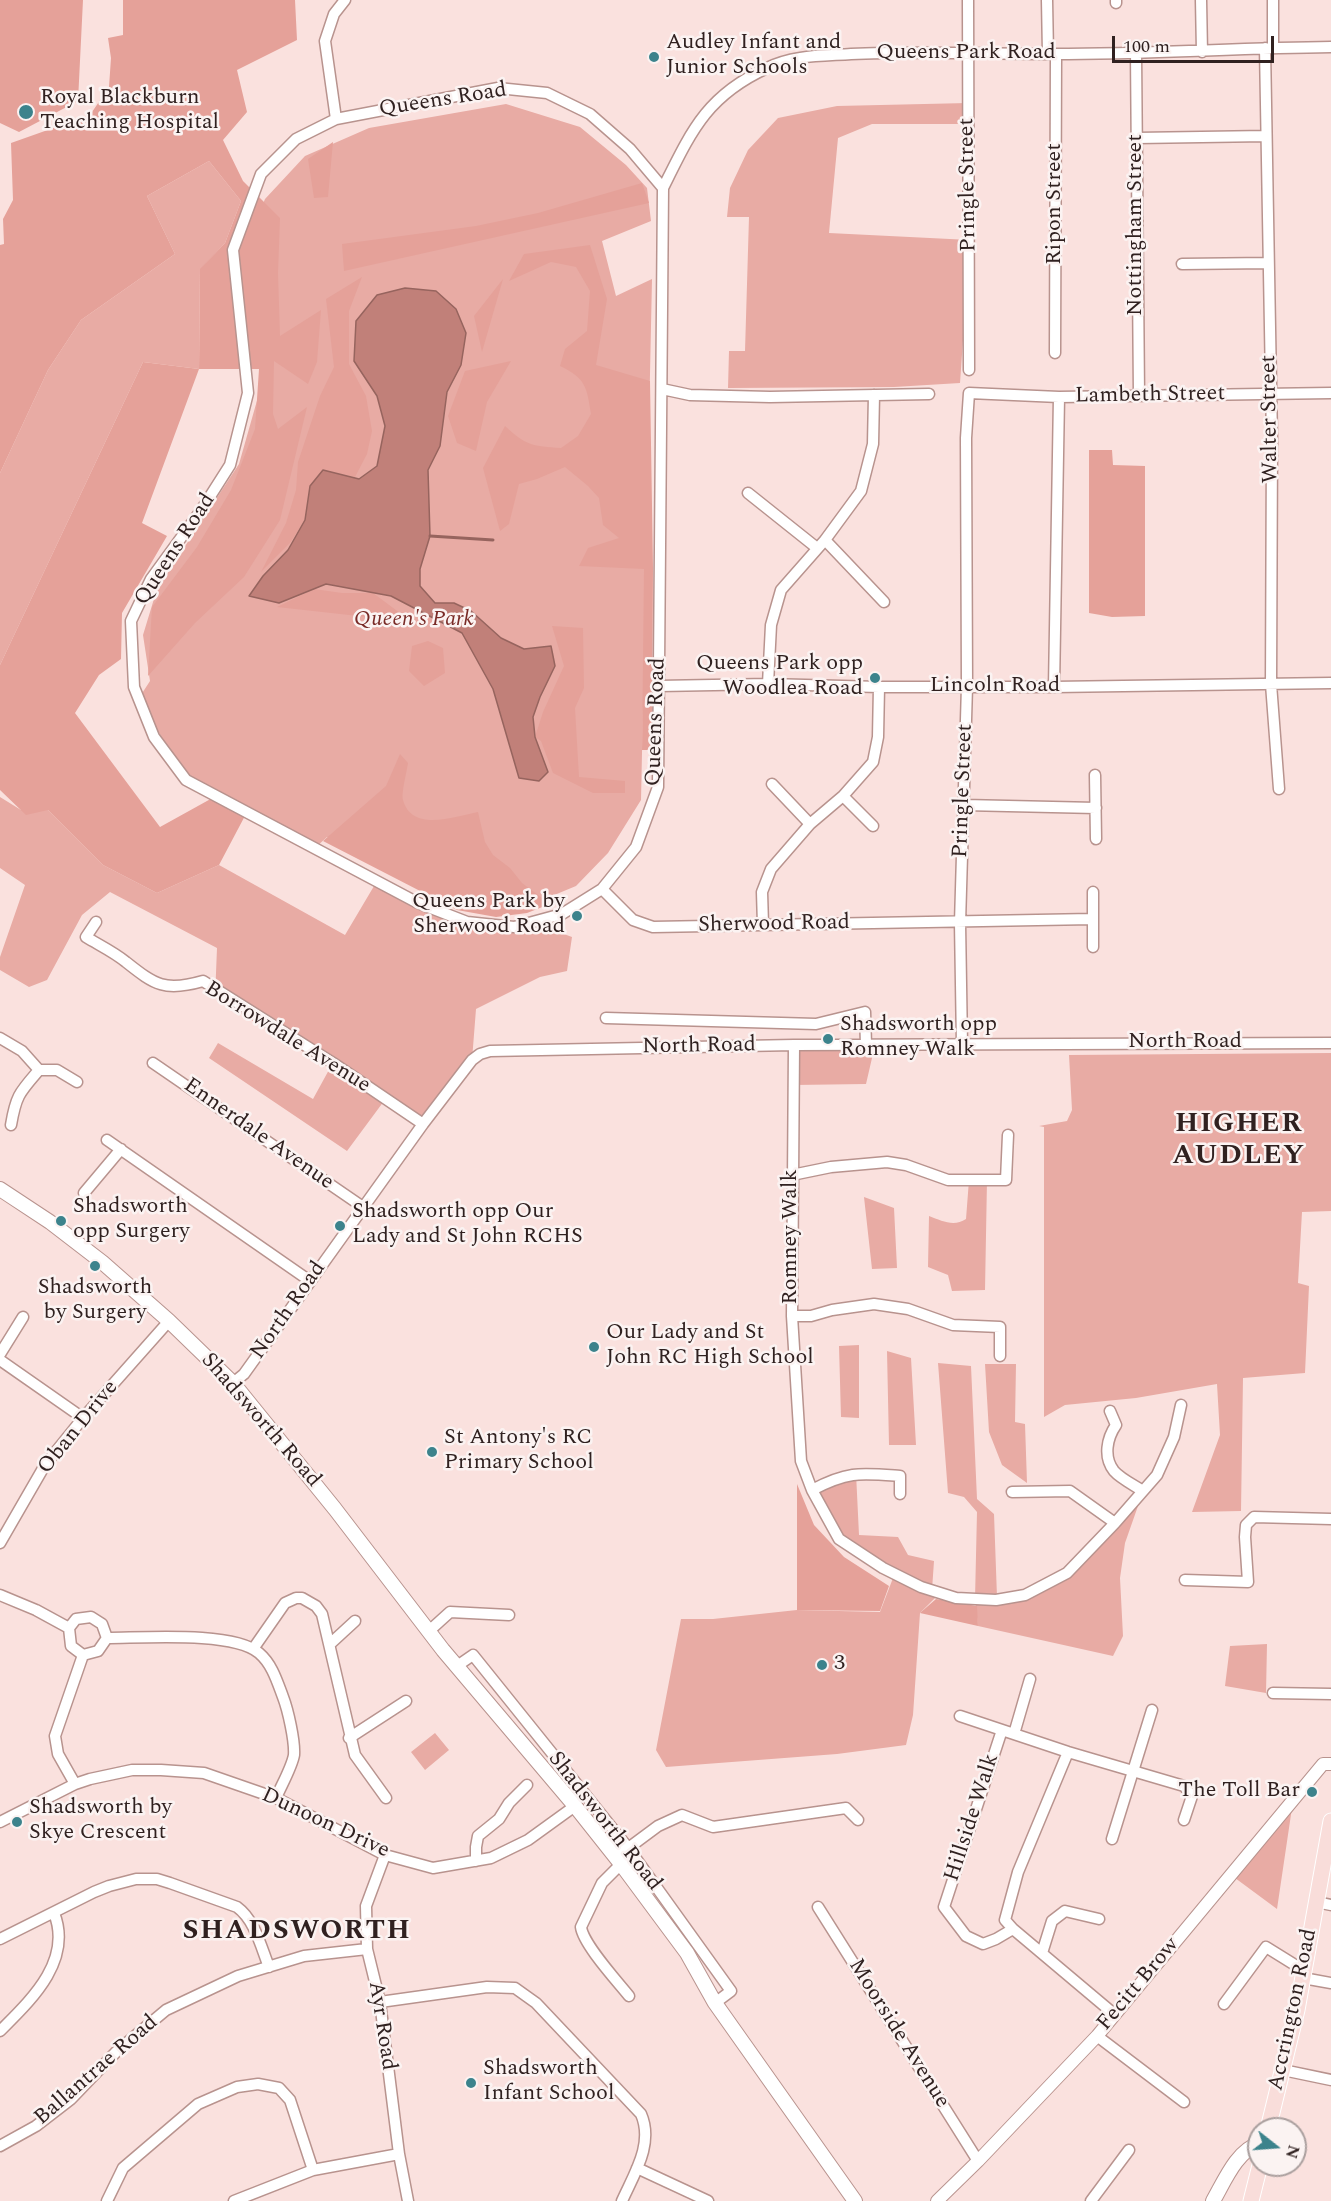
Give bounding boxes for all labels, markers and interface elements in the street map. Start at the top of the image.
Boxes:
scale bar [1115,24,1277,62]
place label: Audley Infant and Junior Schools [666,31,841,82]
text: 100 m [1123,33,1170,60]
street label: Queens Park Road [876,41,1056,67]
marker: Audley Infant and Junior Schools [647,50,661,64]
street label: Queens Road [377,78,509,124]
place label: Royal Blackburn Teaching Hospital [40,86,219,138]
marker: Royal Blackburn Teaching Hospital [17,103,35,121]
street label: Pringle Street [955,118,983,252]
street label: Nottingham Street [1124,134,1150,316]
street label: Ripon Street [1043,143,1069,265]
street label: Walter Street [1257,354,1285,484]
street label: Lambeth Street [1075,381,1225,411]
street label: Queens Road [130,489,222,611]
park label: Queen's Park [354,608,474,634]
place label: Queens Park opp Woodlea Road [696,652,863,704]
street label: Queens Road [642,657,672,787]
marker: Queens Park opp Woodlea Road [868,671,882,685]
street label: Lincoln Road [930,674,1060,700]
street label: Pringle Street [948,723,980,859]
place label: Queens Park by Sherwood Road [412,890,565,942]
marker: Queens Park by Sherwood Road [570,909,584,923]
street label: Sherwood Road [698,910,850,940]
street label: Borrowdale Avenue [199,976,375,1100]
place label: Shadsworth opp Romney Walk [840,1013,997,1064]
street label: North Road [1128,1030,1242,1056]
marker: Shadsworth opp Romney Walk [821,1032,835,1046]
street label: North Road [642,1033,756,1061]
street label: Ennerdale Avenue [178,1073,338,1197]
district label: HIGHER AUDLEY [1172,1109,1306,1175]
street label: Romney Walk [779,1169,805,1305]
place label: Shadsworth opp Surgery [73,1195,190,1246]
place label: Shadsworth opp Our Lady and St John RCHS [352,1200,583,1252]
marker: Shadsworth opp Surgery [54,1214,68,1228]
marker: Shadsworth opp Our Lady and St John RCHS [333,1219,347,1233]
street label: North Road [246,1257,332,1365]
marker: Shadsworth by Surgery [88,1259,102,1273]
place label: Shadsworth by Surgery [38,1276,152,1328]
place label: Our Lady and St John RC High School [606,1321,814,1372]
marker: Our Lady and St John RC High School [587,1340,601,1354]
street label: Shadsworth Road [194,1348,326,1494]
street label: Oban Drive [33,1376,125,1480]
place label: St Antony's RC Primary School [444,1426,594,1478]
marker: St Antony's RC Primary School [425,1445,439,1459]
place label: 3 [834,1652,845,1678]
marker: 3 [815,1658,829,1672]
street label: Shadsworth Road [541,1747,667,1897]
street label: Hillside Walk [940,1751,1006,1885]
place label: The Toll Bar [1178,1779,1300,1805]
street label: Dunoon Drive [257,1783,393,1865]
marker: The Toll Bar [1305,1785,1319,1799]
place label: Shadsworth by Skye Crescent [29,1796,172,1848]
marker: Shadsworth by Skye Crescent [10,1815,24,1829]
district label: SHADSWORTH [183,1916,411,1950]
street label: Accrington Road [1264,1927,1324,2093]
street label: Fecitt Brow [1092,1933,1186,2037]
street label: Moorside Avenue [841,1954,955,2114]
street label: Ayr Road [361,1979,401,2073]
street label: Ballantrae Road [30,2010,164,2132]
place label: Shadsworth Infant School [483,2057,614,2108]
marker: Shadsworth Infant School [464,2076,478,2090]
north arrow [1247,2117,1307,2177]
text: N [1279,2142,1306,2161]

